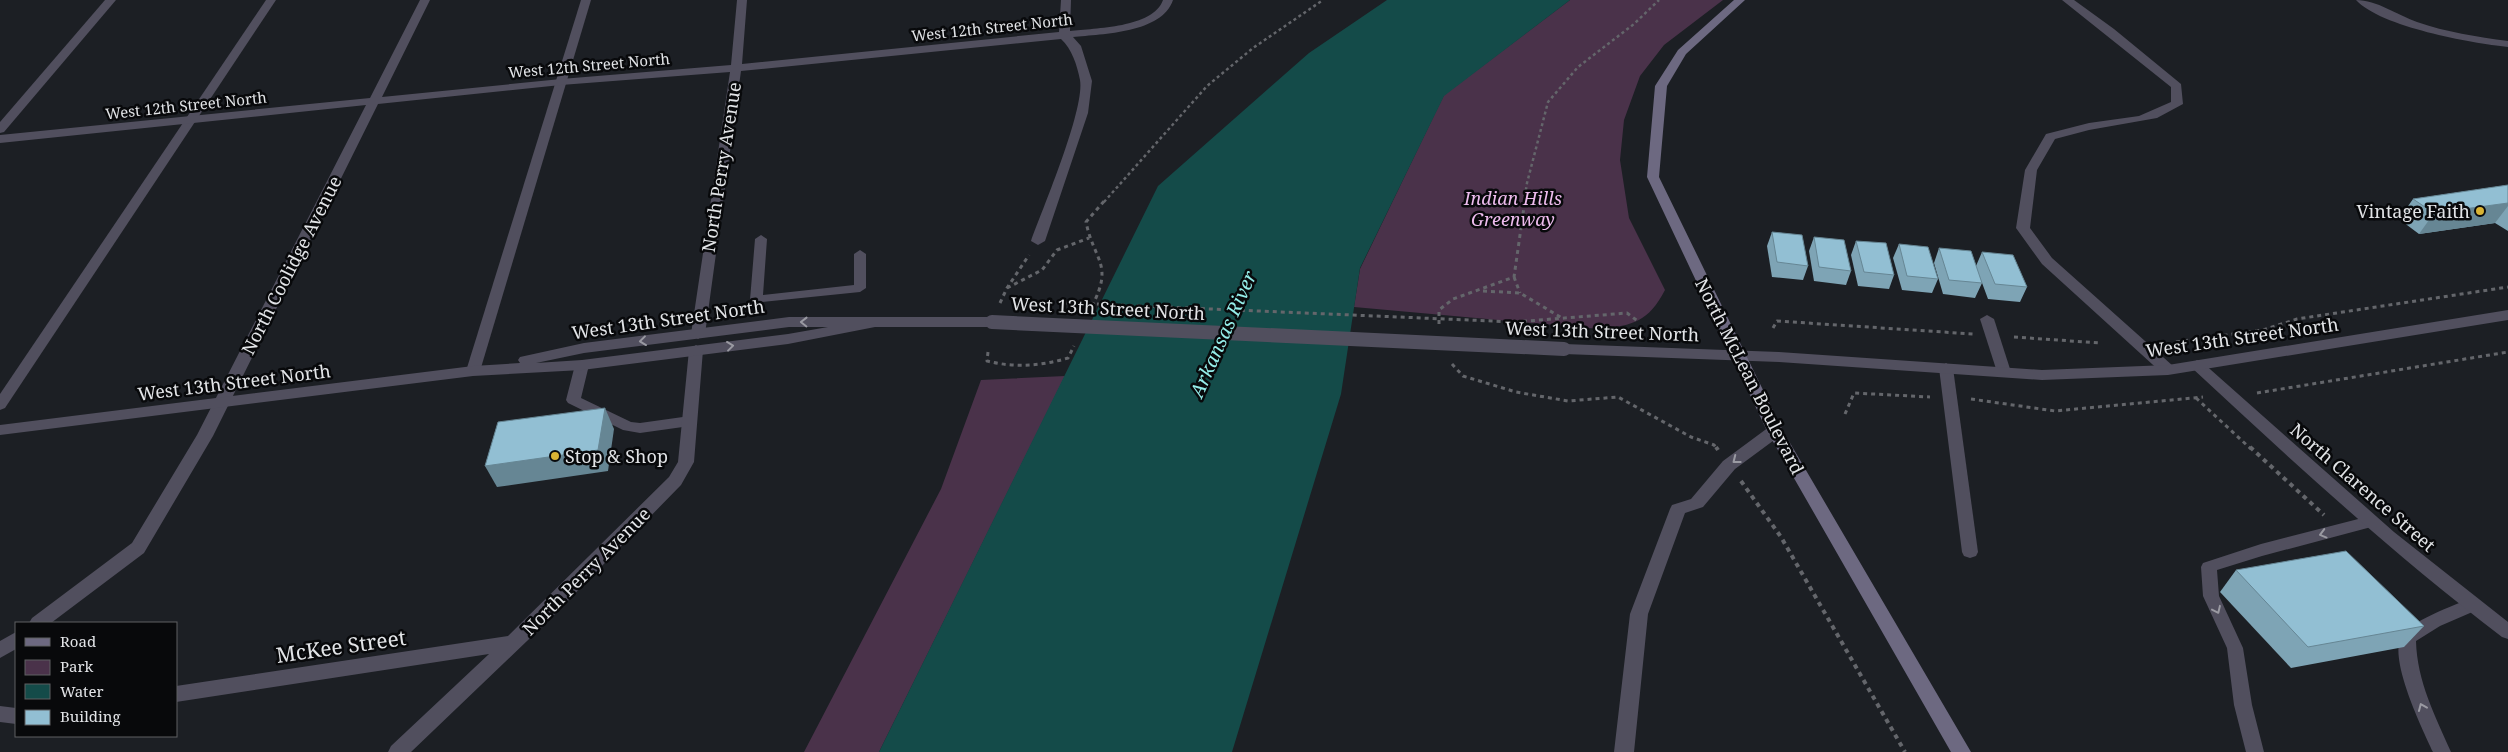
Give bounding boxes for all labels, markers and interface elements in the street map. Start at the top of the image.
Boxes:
street label: West 12th Street North [910,9,1074,45]
street label: West 12th Street North [507,48,671,82]
street label: North Perry Avenue [696,80,746,254]
street label: West 12th Street North [104,87,268,123]
street label: North Coolidge Avenue [235,172,347,358]
park label: Indian Hills Greenway [1463,186,1562,231]
place label: Vintage Faith [2356,199,2470,223]
marker: Vintage Faith [2474,205,2486,217]
water label: Arkansas River [1183,267,1263,403]
street label: North McLean Boulevard [1690,274,1810,478]
street label: West 13th Street North [1010,291,1206,325]
street label: West 13th Street North [570,294,766,344]
street label: West 13th Street North [2144,312,2340,362]
street label: West 13th Street North [1504,316,1700,346]
one-way arrow [800,317,808,327]
one-way arrow [639,335,647,346]
one-way arrow [726,341,734,352]
street label: West 13th Street North [136,358,332,406]
street label: North Clarence Street [2285,417,2441,557]
place label: Stop & Shop [565,444,668,468]
marker: Stop & Shop [549,450,561,462]
one-way arrow [1732,454,1742,463]
street label: North Perry Avenue [517,502,655,640]
one-way arrow [2318,528,2327,539]
one-way arrow [2211,605,2222,614]
legend [15,622,178,737]
street label: McKee Street [274,623,408,669]
text: Road [60,631,96,651]
text: Park [60,656,94,676]
text: Water [60,681,103,701]
one-way arrow [2418,703,2429,712]
text: Building [60,706,121,726]

